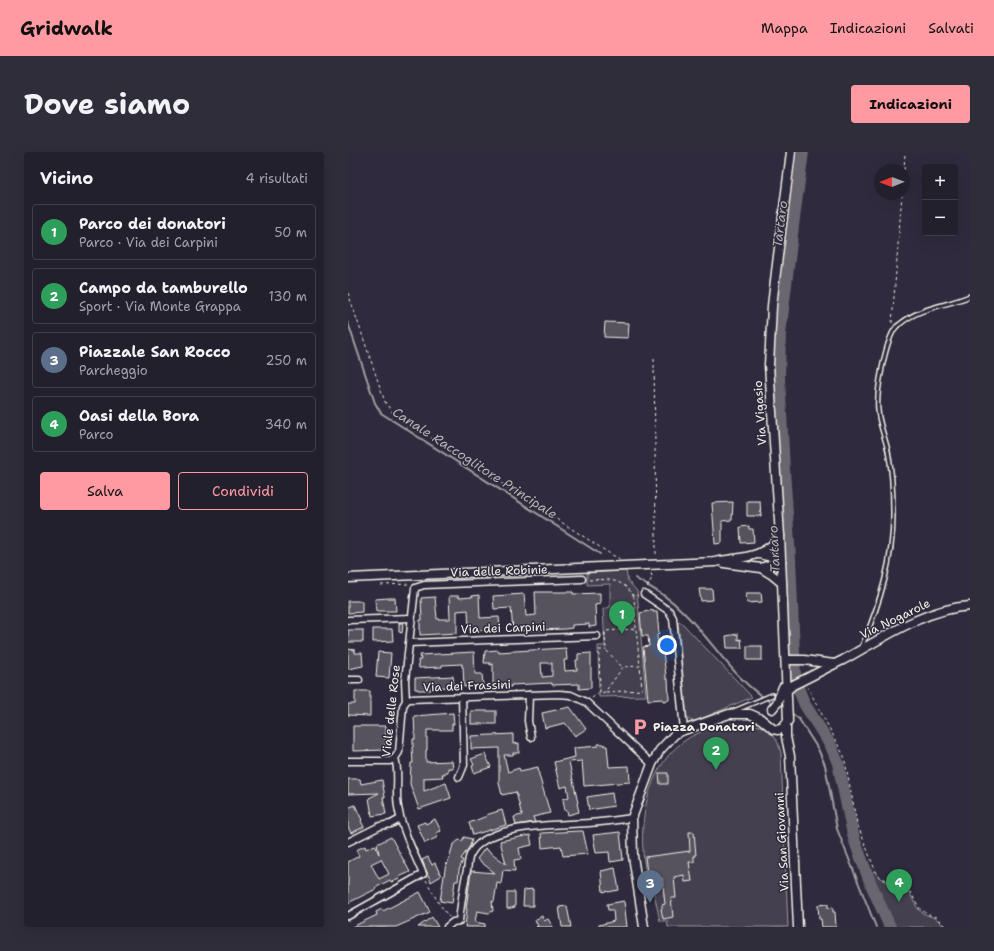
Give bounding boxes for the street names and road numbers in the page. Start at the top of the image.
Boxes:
street label: Via Vigasio [750,380,770,446]
street label: Via delle Robinie [450,561,548,581]
street label: Via Nogarole [857,595,933,643]
street label: Via dei Carpini [460,619,546,637]
street label: Viale delle Rose [378,664,404,758]
street label: Via dei Frassini [423,676,511,696]
street label: Via San Giovanni [771,792,793,892]

